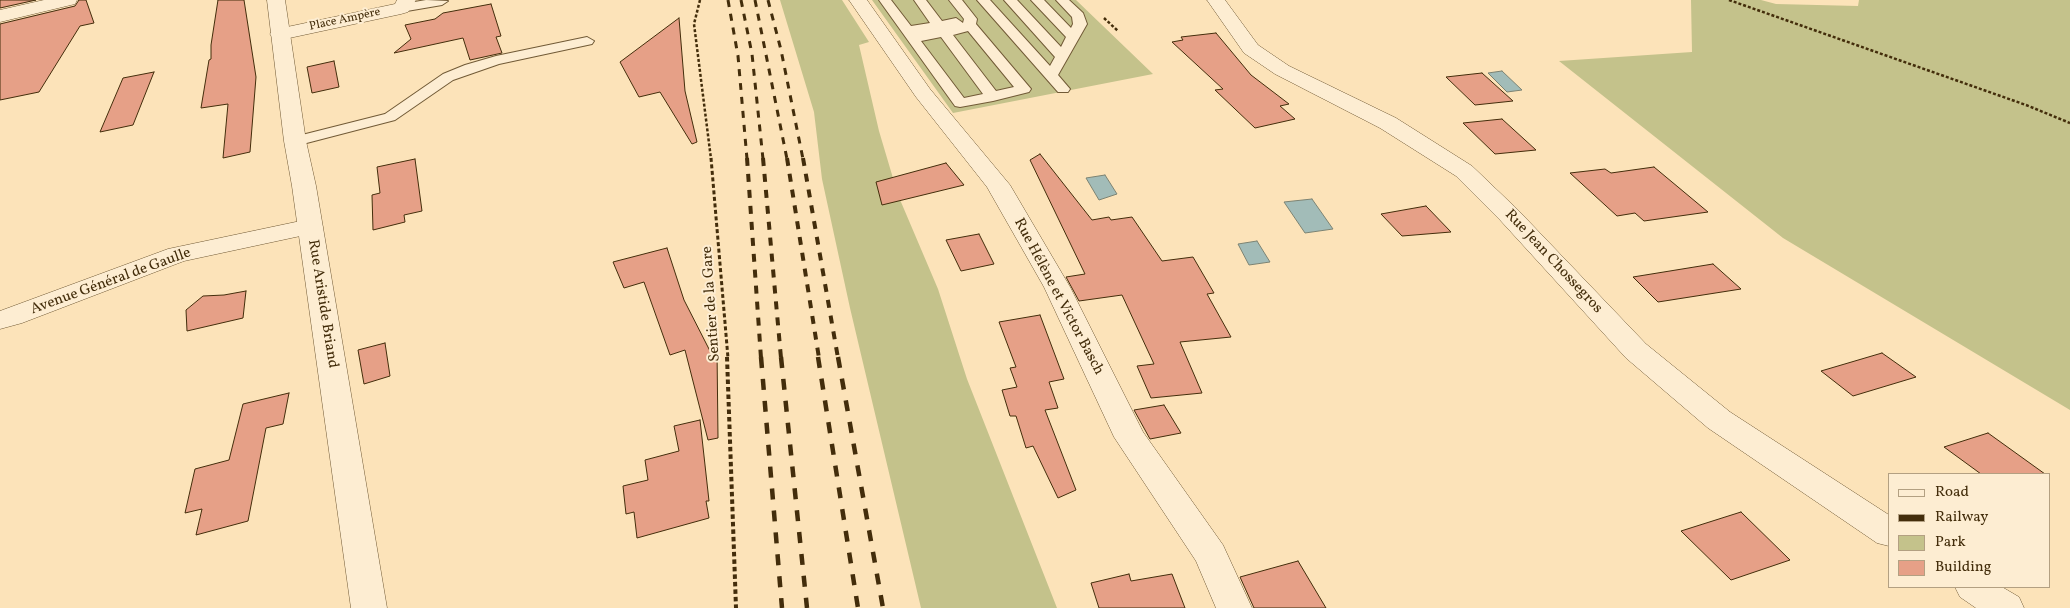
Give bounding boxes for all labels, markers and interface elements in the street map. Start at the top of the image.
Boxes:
street label: Place Ampère [308,5,382,35]
street label: Rue Jean Chossegros [1500,206,1606,318]
street label: Rue Hélène et Victor Basch [1009,216,1107,378]
street label: Rue Aristide Briand [303,238,341,370]
street label: Avenue Général de Gaulle [29,245,193,319]
street label: Sentier de la Gare [699,246,725,362]
legend [1888,473,2050,588]
text: Road [1935,482,1969,503]
text: Railway [1935,507,1988,528]
text: Park [1935,532,1966,553]
text: Building [1935,557,1991,578]

